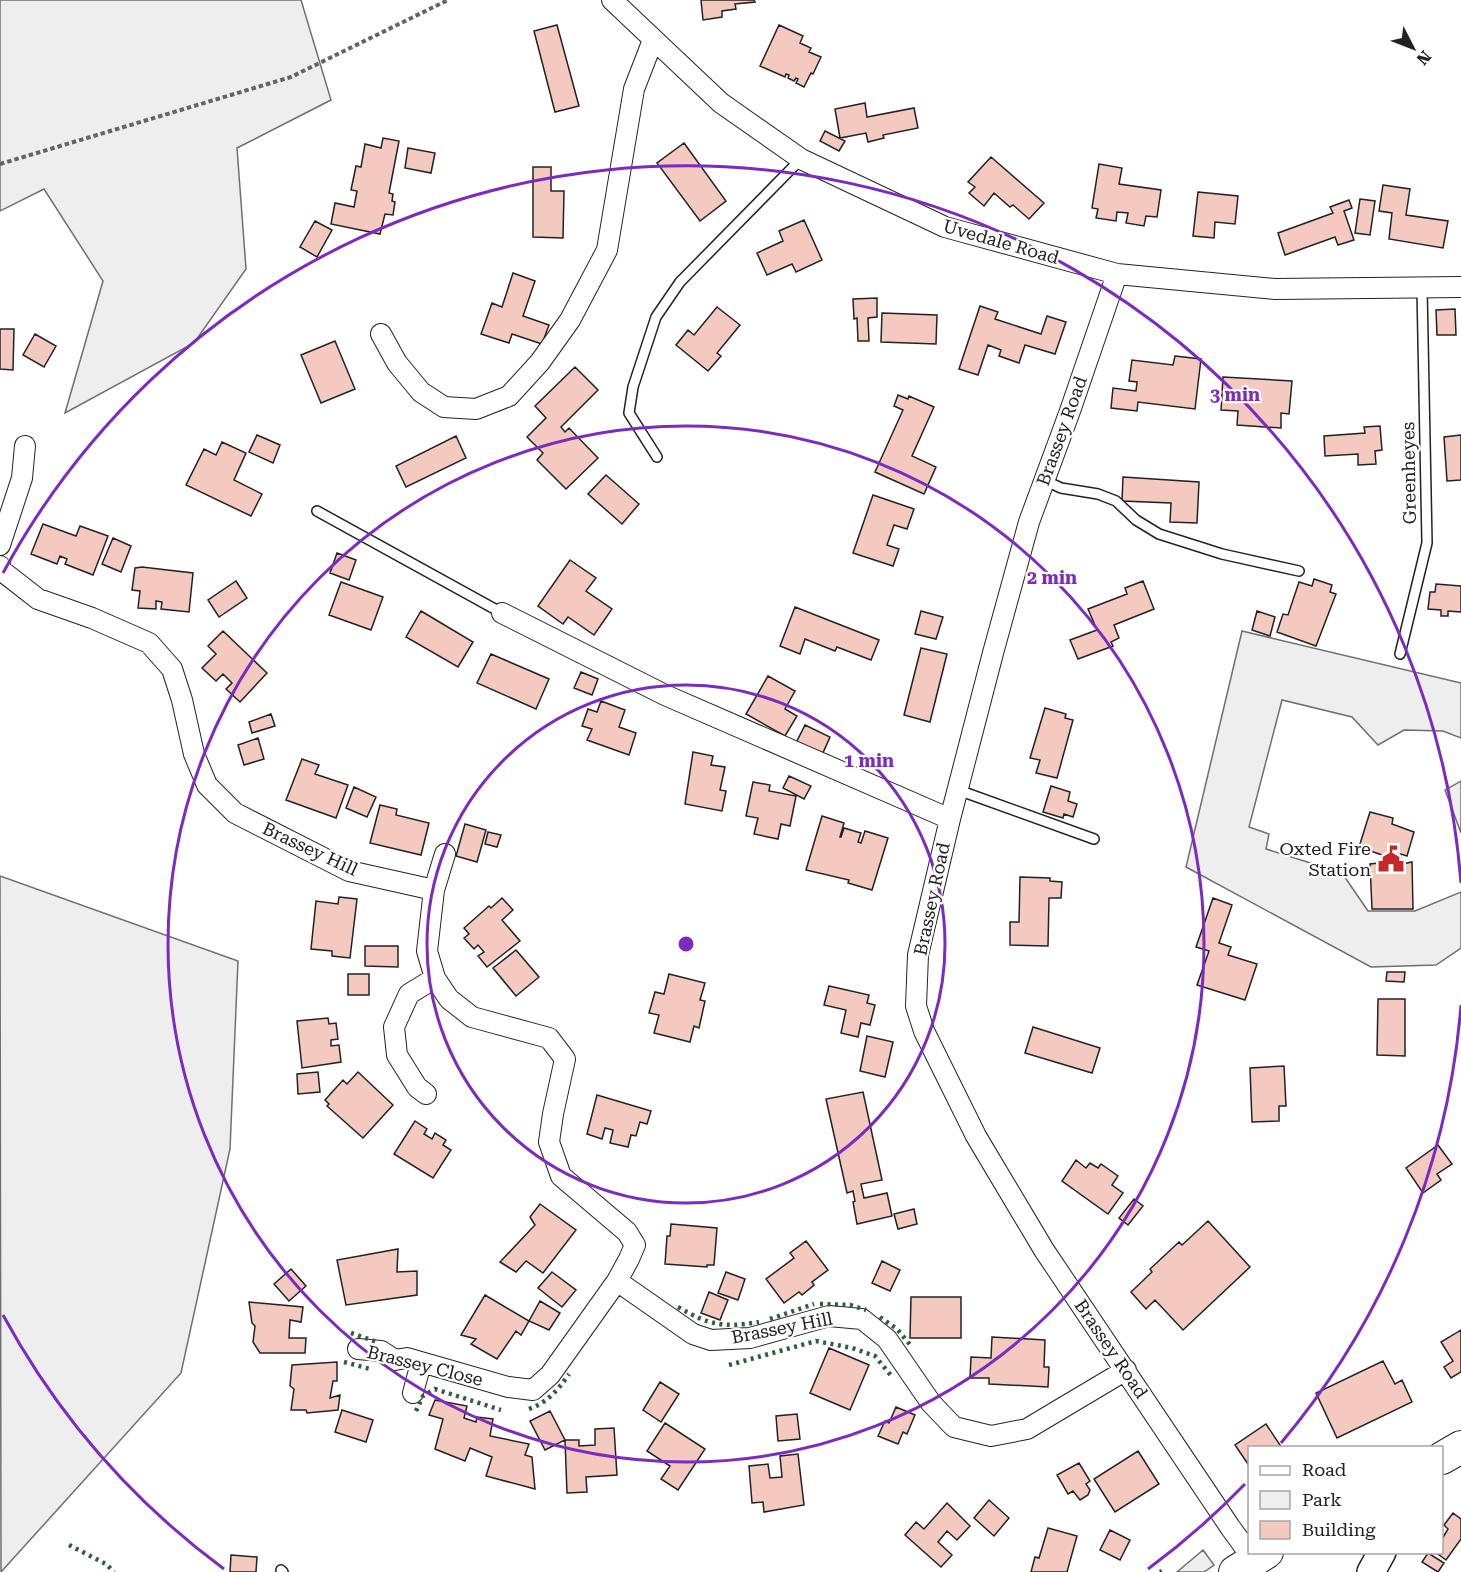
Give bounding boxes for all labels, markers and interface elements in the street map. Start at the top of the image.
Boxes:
north arrow [1383,18,1443,78]
text: N [1413,47,1435,69]
street label: Uvedale Road [941,215,1062,268]
street label: Brassey Road [1032,373,1091,488]
text: 3 min [1210,384,1260,405]
street label: Greenheyes [1397,422,1420,524]
text: 2 min [1027,567,1077,588]
text: 1 min [844,750,894,771]
street label: Brassey Hill [259,817,362,880]
place label: Oxted Fire Station [1280,838,1371,880]
street label: Brassey Road [909,840,954,957]
public building icon: Oxted Fire Station [1376,844,1406,874]
centre of rings [676,934,696,954]
street label: Brassey Road [1071,1295,1153,1403]
street label: Brassey Hill [729,1307,835,1348]
street label: Brassey Close [365,1341,485,1390]
legend [1248,1446,1443,1554]
text: Road [1302,1459,1347,1480]
text: Park [1302,1489,1342,1510]
text: Building [1302,1519,1376,1540]

